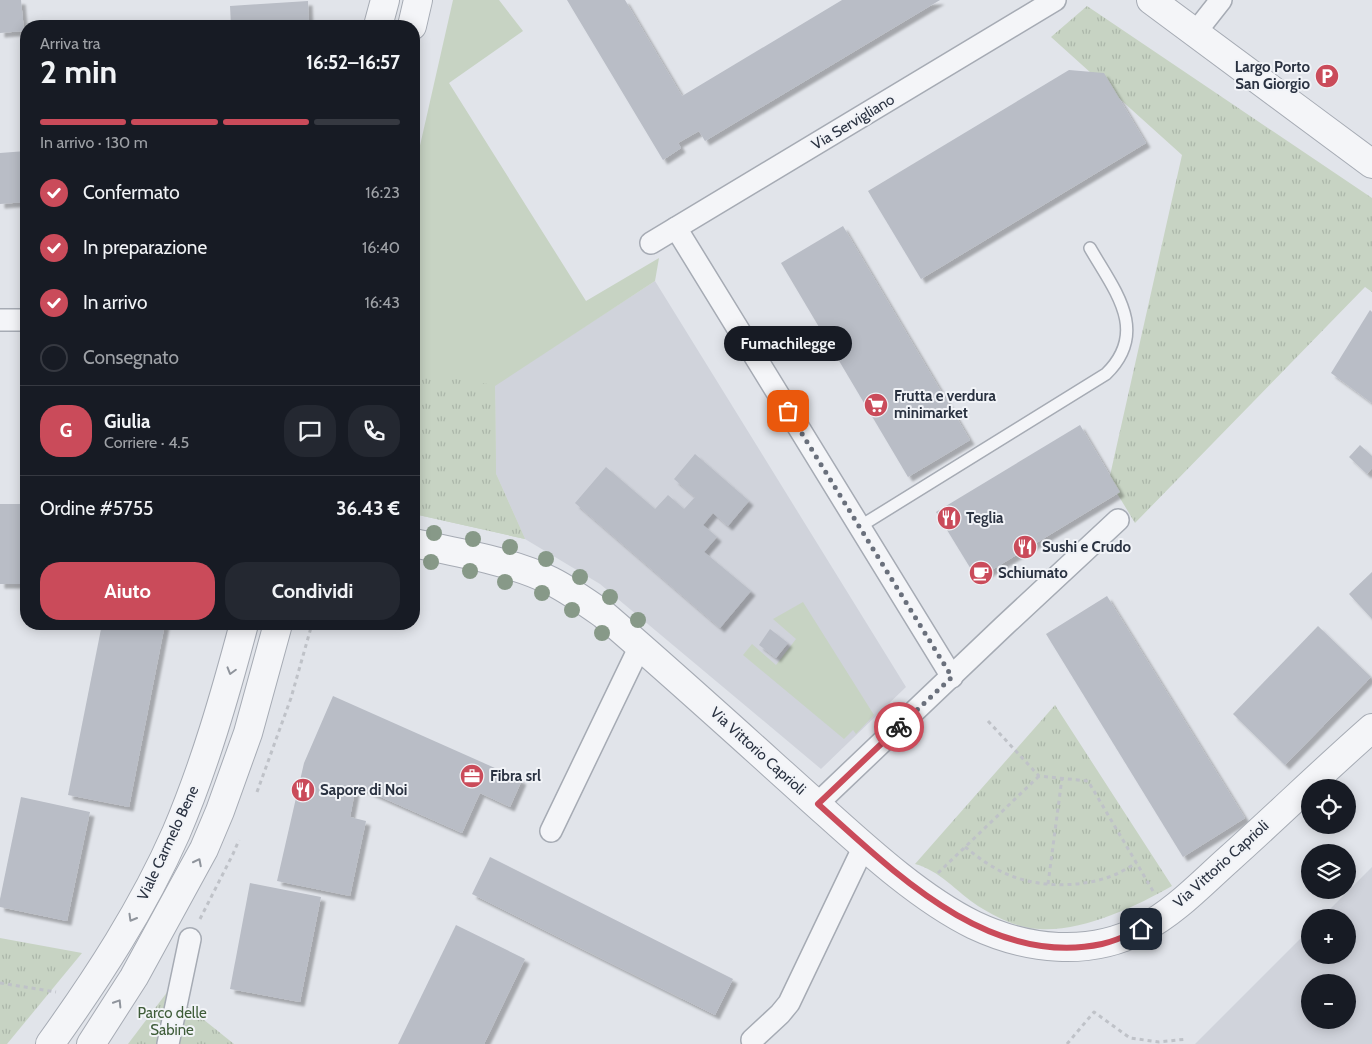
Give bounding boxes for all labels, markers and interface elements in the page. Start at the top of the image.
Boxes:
text: Arriva tra [40,34,100,53]
text: 16:52–16:57 [306,51,400,74]
text: 2 min [40,52,117,91]
place label: Largo Porto San Giorgio [1235,58,1310,93]
parking icon: Largo Porto San Giorgio [1314,63,1340,89]
street label: Via Servigliano [808,90,898,154]
text: In arrivo · 130 m [40,133,148,152]
icon: check [40,179,68,207]
text: Confermato [83,181,180,204]
text: 16:23 [365,183,400,202]
icon: check [40,234,68,262]
text: In preparazione [83,236,207,259]
text: 16:40 [362,238,400,257]
icon: check [40,289,68,317]
text: In arrivo [83,291,147,314]
text: 16:43 [364,293,400,312]
callout: Fumachilegge [724,326,852,361]
text: Fumachilegge [740,334,836,353]
text: Consegnato [83,346,179,369]
place label: Frutta e verdura minimarket [894,387,996,422]
pin [767,390,809,432]
supermarket icon: Frutta e verdura minimarket [863,392,889,418]
icon: bag [774,397,802,425]
button: chat [284,405,336,457]
button: phone [348,405,400,457]
text: Giulia [104,410,151,433]
text: G [60,419,72,442]
text: Corriere · 4.5 [104,433,189,452]
text: Ordine #5755 [40,497,153,520]
text: 36.43 € [336,497,400,520]
restaurant icon: Teglia [936,505,962,531]
place label: Teglia [966,509,1004,527]
restaurant icon: Sushi e Crudo [1012,534,1038,560]
place label: Sushi e Crudo [1042,538,1132,556]
cafe icon: Schiumato [968,560,994,586]
button: Aiuto [40,562,215,620]
button: Condividi [225,562,400,620]
place label: Schiumato [998,564,1068,582]
one-way arrow [226,666,237,675]
courier [874,702,924,752]
street label: Via Vittorio Caprioli [707,703,809,799]
icon: bike [885,713,913,741]
office icon: Fibra srl [459,763,485,789]
place label: Fibra srl [490,767,541,785]
restaurant icon: Sapore di Noi [290,777,316,803]
map controls [1301,779,1356,1029]
button: locate [1301,779,1356,834]
place label: Sapore di Noi [320,781,407,799]
street label: Viale Carmelo Bene [134,782,203,903]
street label: Via Vittorio Caprioli [1170,816,1272,912]
button: layers [1301,844,1356,899]
one-way arrow [192,858,202,867]
pin [1120,908,1162,950]
button: + [1301,909,1356,964]
one-way arrow [128,913,138,922]
icon: home [1127,915,1155,943]
button: − [1301,974,1356,1029]
one-way arrow [112,1000,122,1009]
park label: Parco delle Sabine [137,1004,207,1039]

